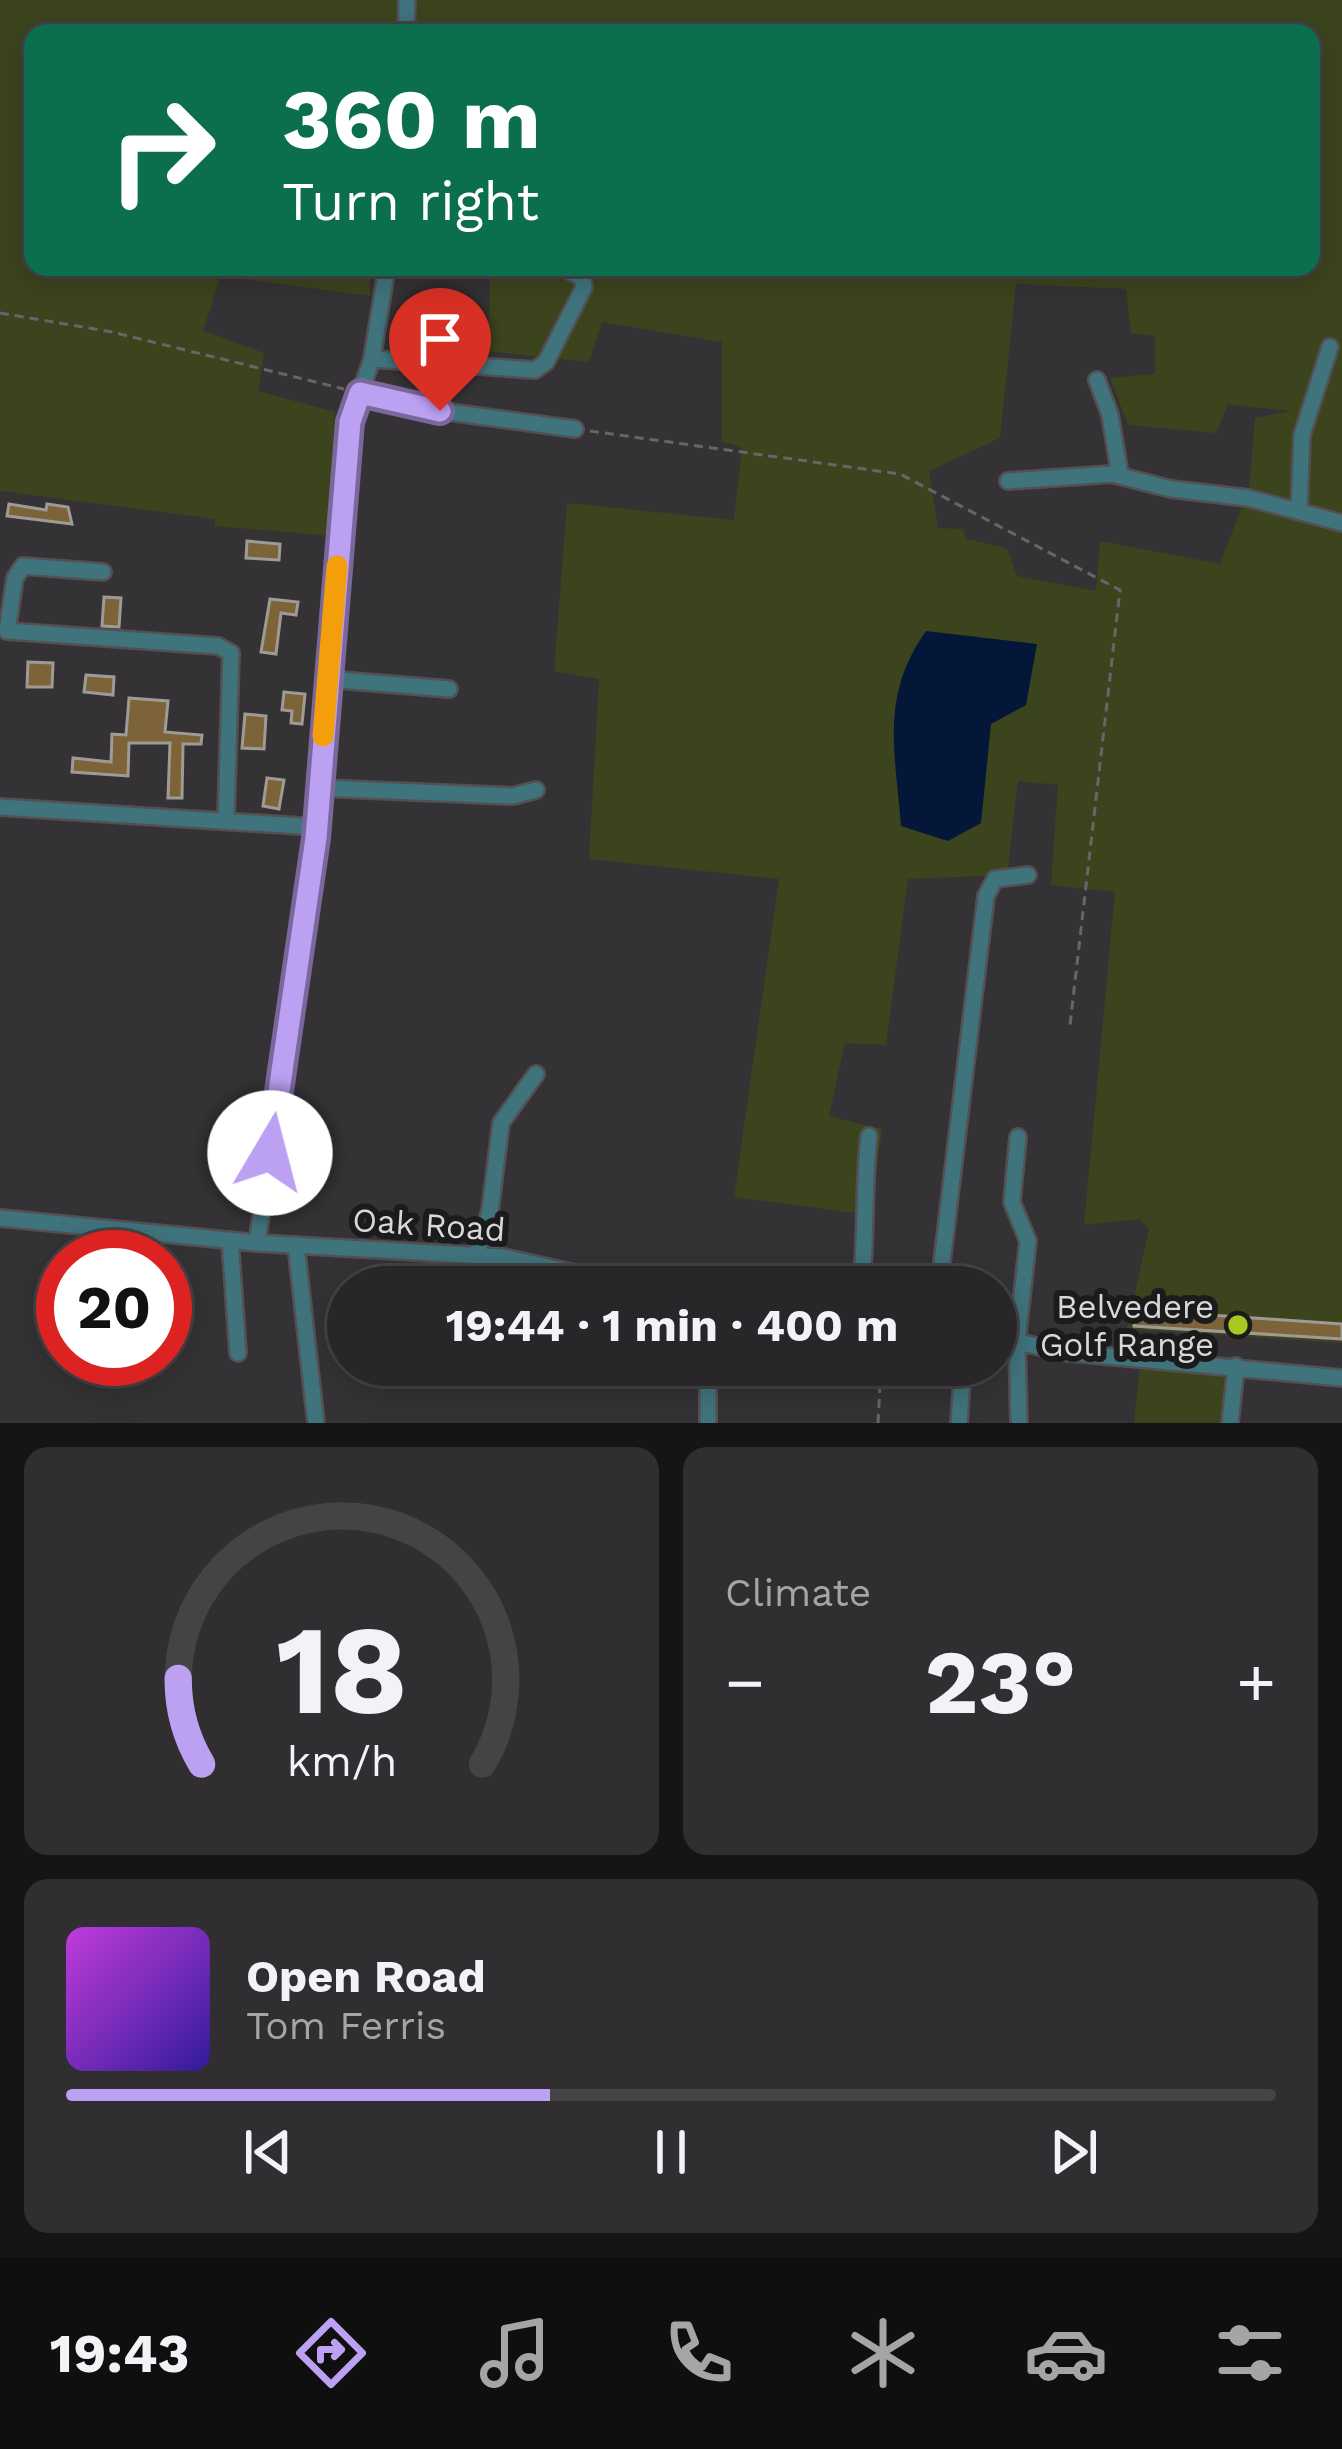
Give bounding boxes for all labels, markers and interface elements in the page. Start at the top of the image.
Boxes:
text: 360 m [282,70,541,168]
icon: right [84,72,240,228]
text: Turn right [282,170,539,233]
pin [389,288,491,411]
icon: arrive [407,306,473,372]
position arrow [207,1090,333,1216]
street label: Oak Road [351,1200,507,1249]
speed limit sign: 20 [36,1230,192,1386]
place label: Belvedere Golf Range [1040,1287,1214,1364]
text: 19:44 · 1 min · 400 m [446,1299,898,1352]
marker: Belvedere Golf Range [1225,1312,1251,1338]
text: Climate [725,1570,871,1615]
text: 18 [275,1597,408,1743]
text: 23° [925,1629,1076,1735]
text: − [725,1644,765,1721]
text: + [1236,1644,1276,1721]
text: km/h [286,1736,397,1786]
text: Open Road [246,1950,486,2003]
text: Tom Ferris [246,2003,446,2048]
icon: previous [235,2119,301,2185]
icon: pause [638,2119,704,2185]
icon: next [1041,2119,1107,2185]
icon: directions [289,2311,373,2395]
icon: music [473,2311,557,2395]
icon: phone [657,2311,741,2395]
icon: climate [841,2311,925,2395]
icon: car [1024,2311,1108,2395]
icon: filters [1208,2311,1292,2395]
text: 19:43 [50,2322,190,2385]

